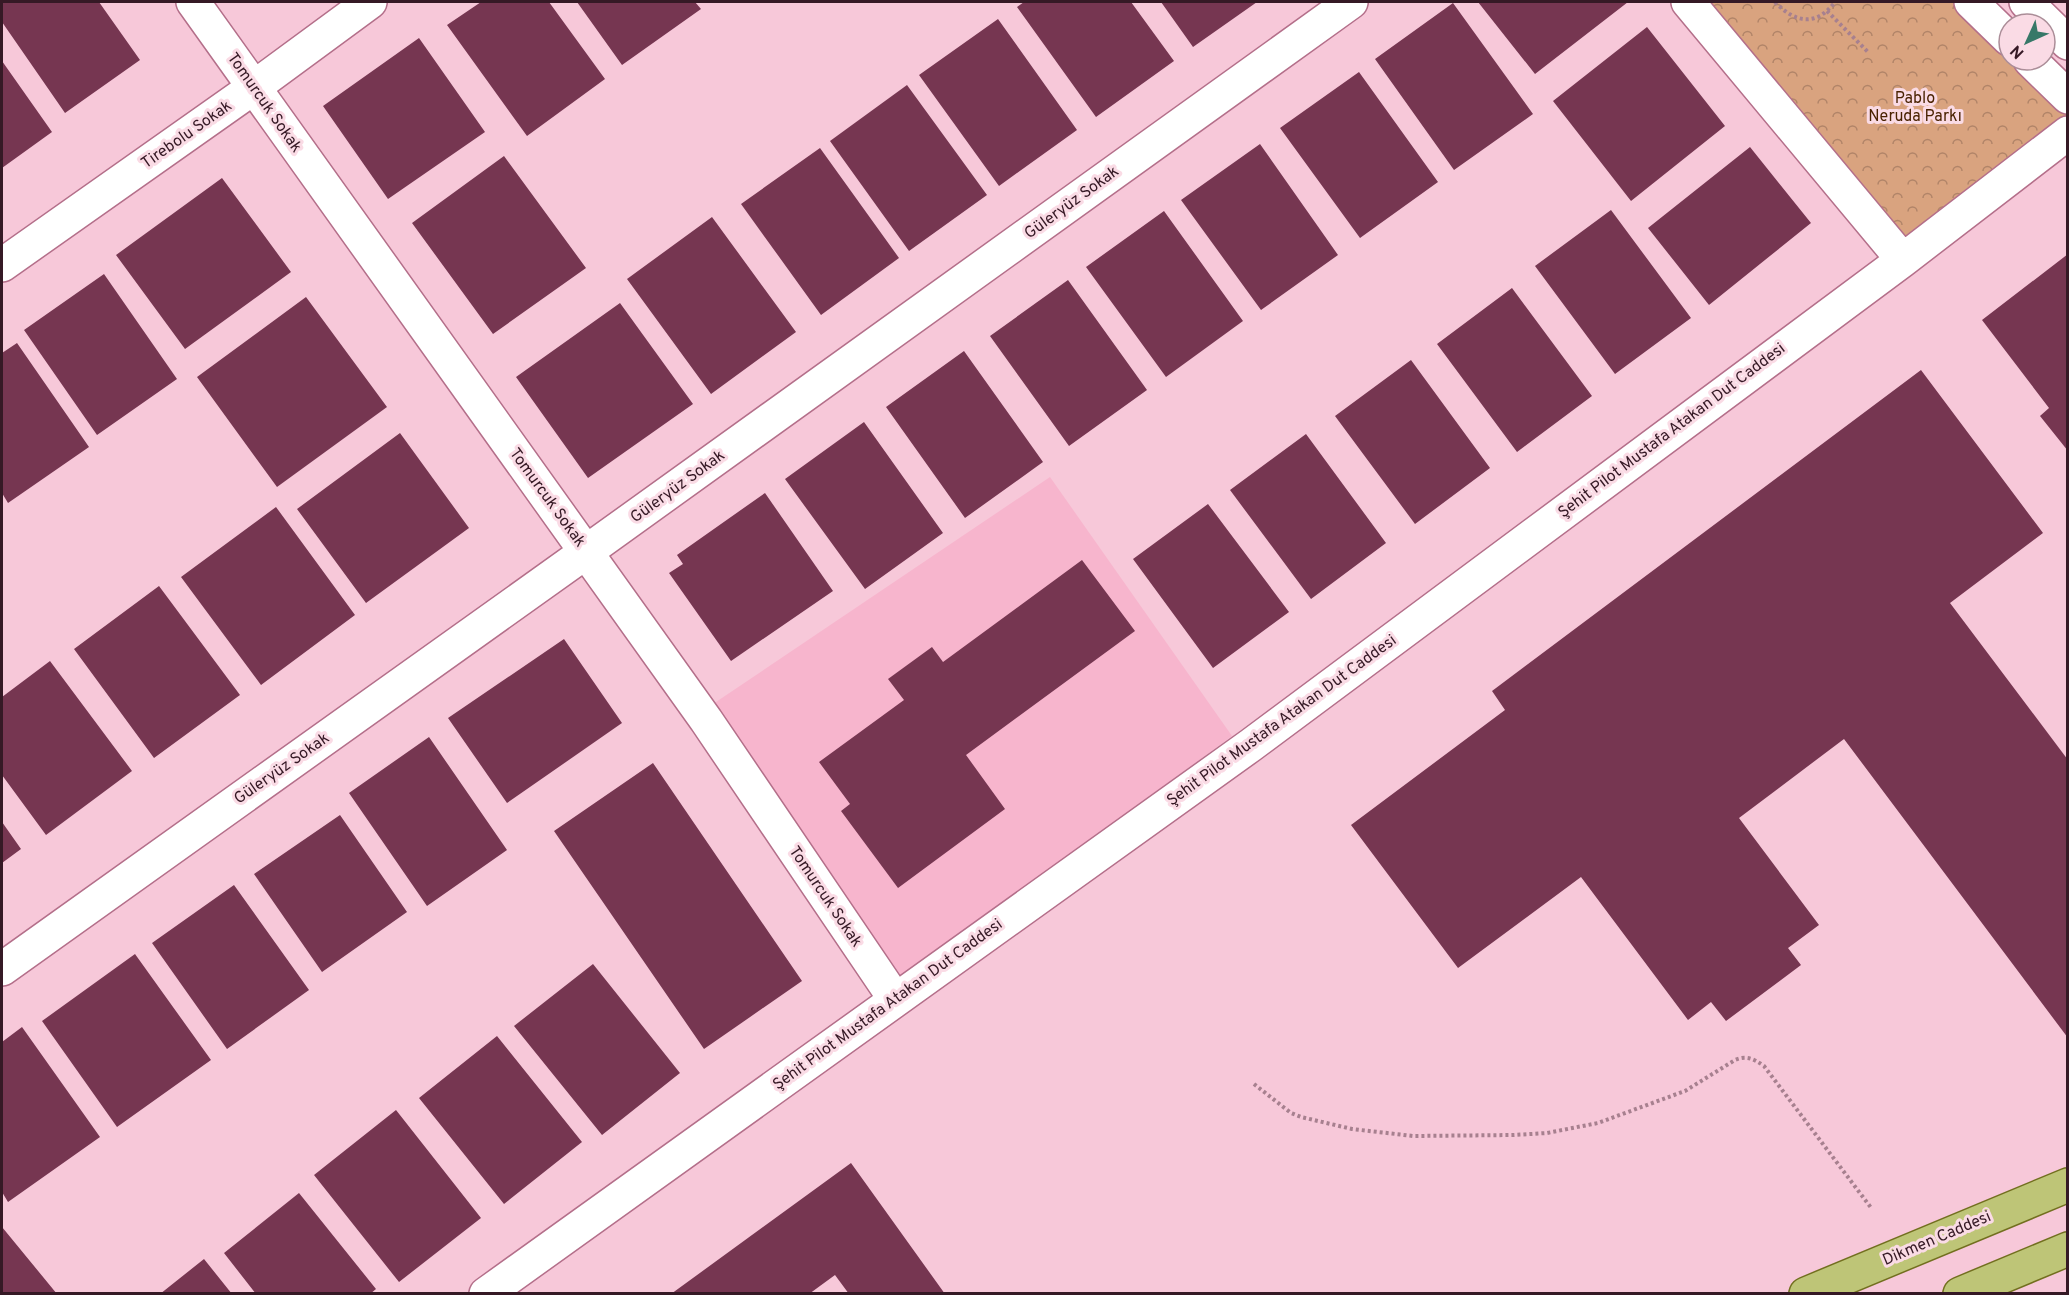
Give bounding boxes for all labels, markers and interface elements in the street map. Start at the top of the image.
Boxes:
north arrow [1997,12,2057,72]
text: N [2007,40,2029,62]
street label: Tomurcuk Sokak [222,49,306,157]
park label: Pablo Neruda Parkı [1868,89,1962,127]
street label: Tirebolu Sokak [138,96,236,174]
street label: Güleryüz Sokak [1021,162,1123,244]
street label: Şehit Pilot Mustafa Atakan Dut Caddesi [1554,339,1790,523]
street label: Tomurcuk Sokak [504,445,590,551]
street label: Güleryüz Sokak [627,446,729,528]
street label: Şehit Pilot Mustafa Atakan Dut Caddesi [1163,631,1401,811]
street label: Güleryüz Sokak [230,729,334,809]
street label: Tomurcuk Sokak [784,843,866,951]
street label: Şehit Pilot Mustafa Atakan Dut Caddesi [769,915,1007,1095]
street label: Dikmen Caddesi [1880,1207,1994,1271]

